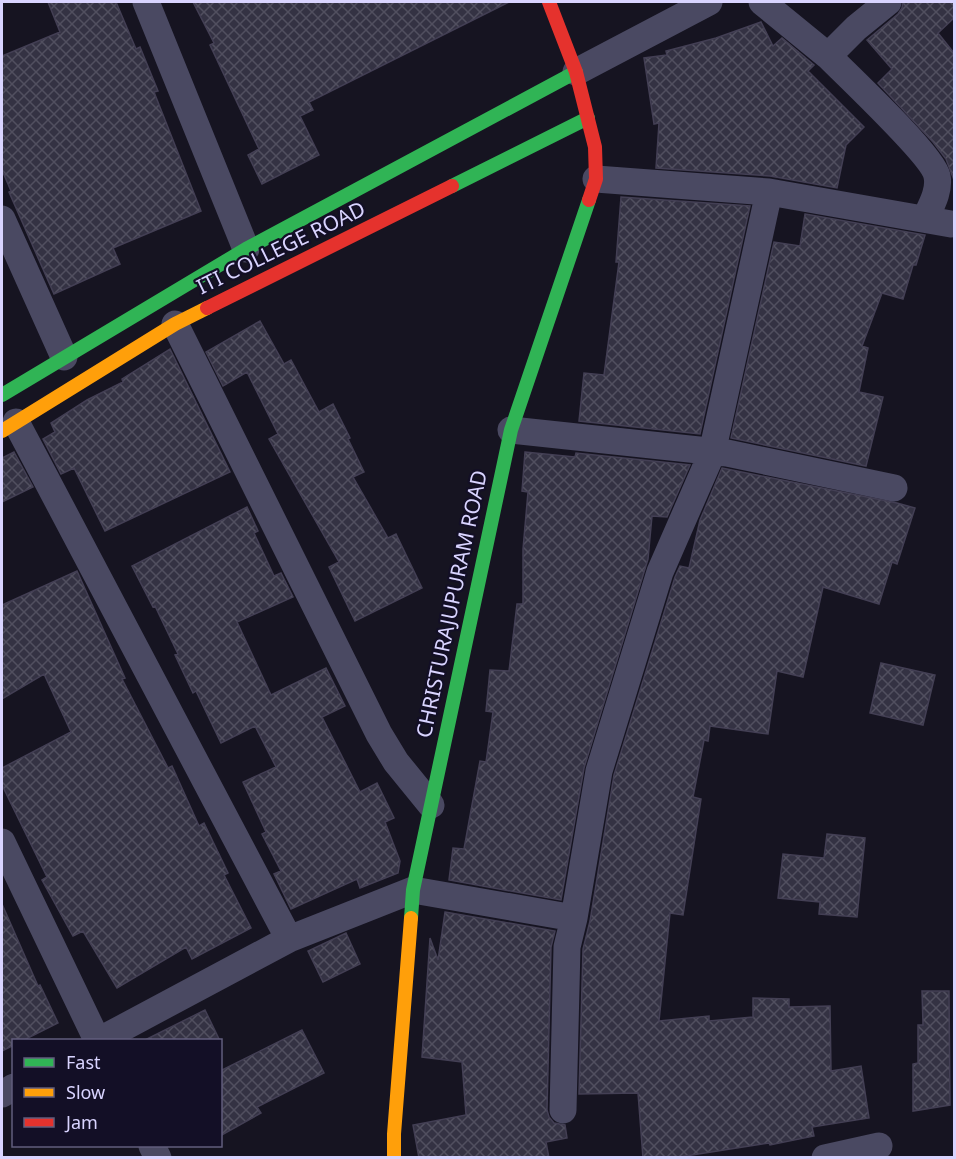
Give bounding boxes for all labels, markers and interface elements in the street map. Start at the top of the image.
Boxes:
street label: ITI COLLEGE ROAD [191,194,370,300]
street label: CHRISTURAJUPURAM ROAD [409,467,493,740]
legend [12,1039,222,1147]
text: Fast [66,1050,101,1074]
text: Slow [66,1080,105,1104]
text: Jam [64,1110,98,1134]

